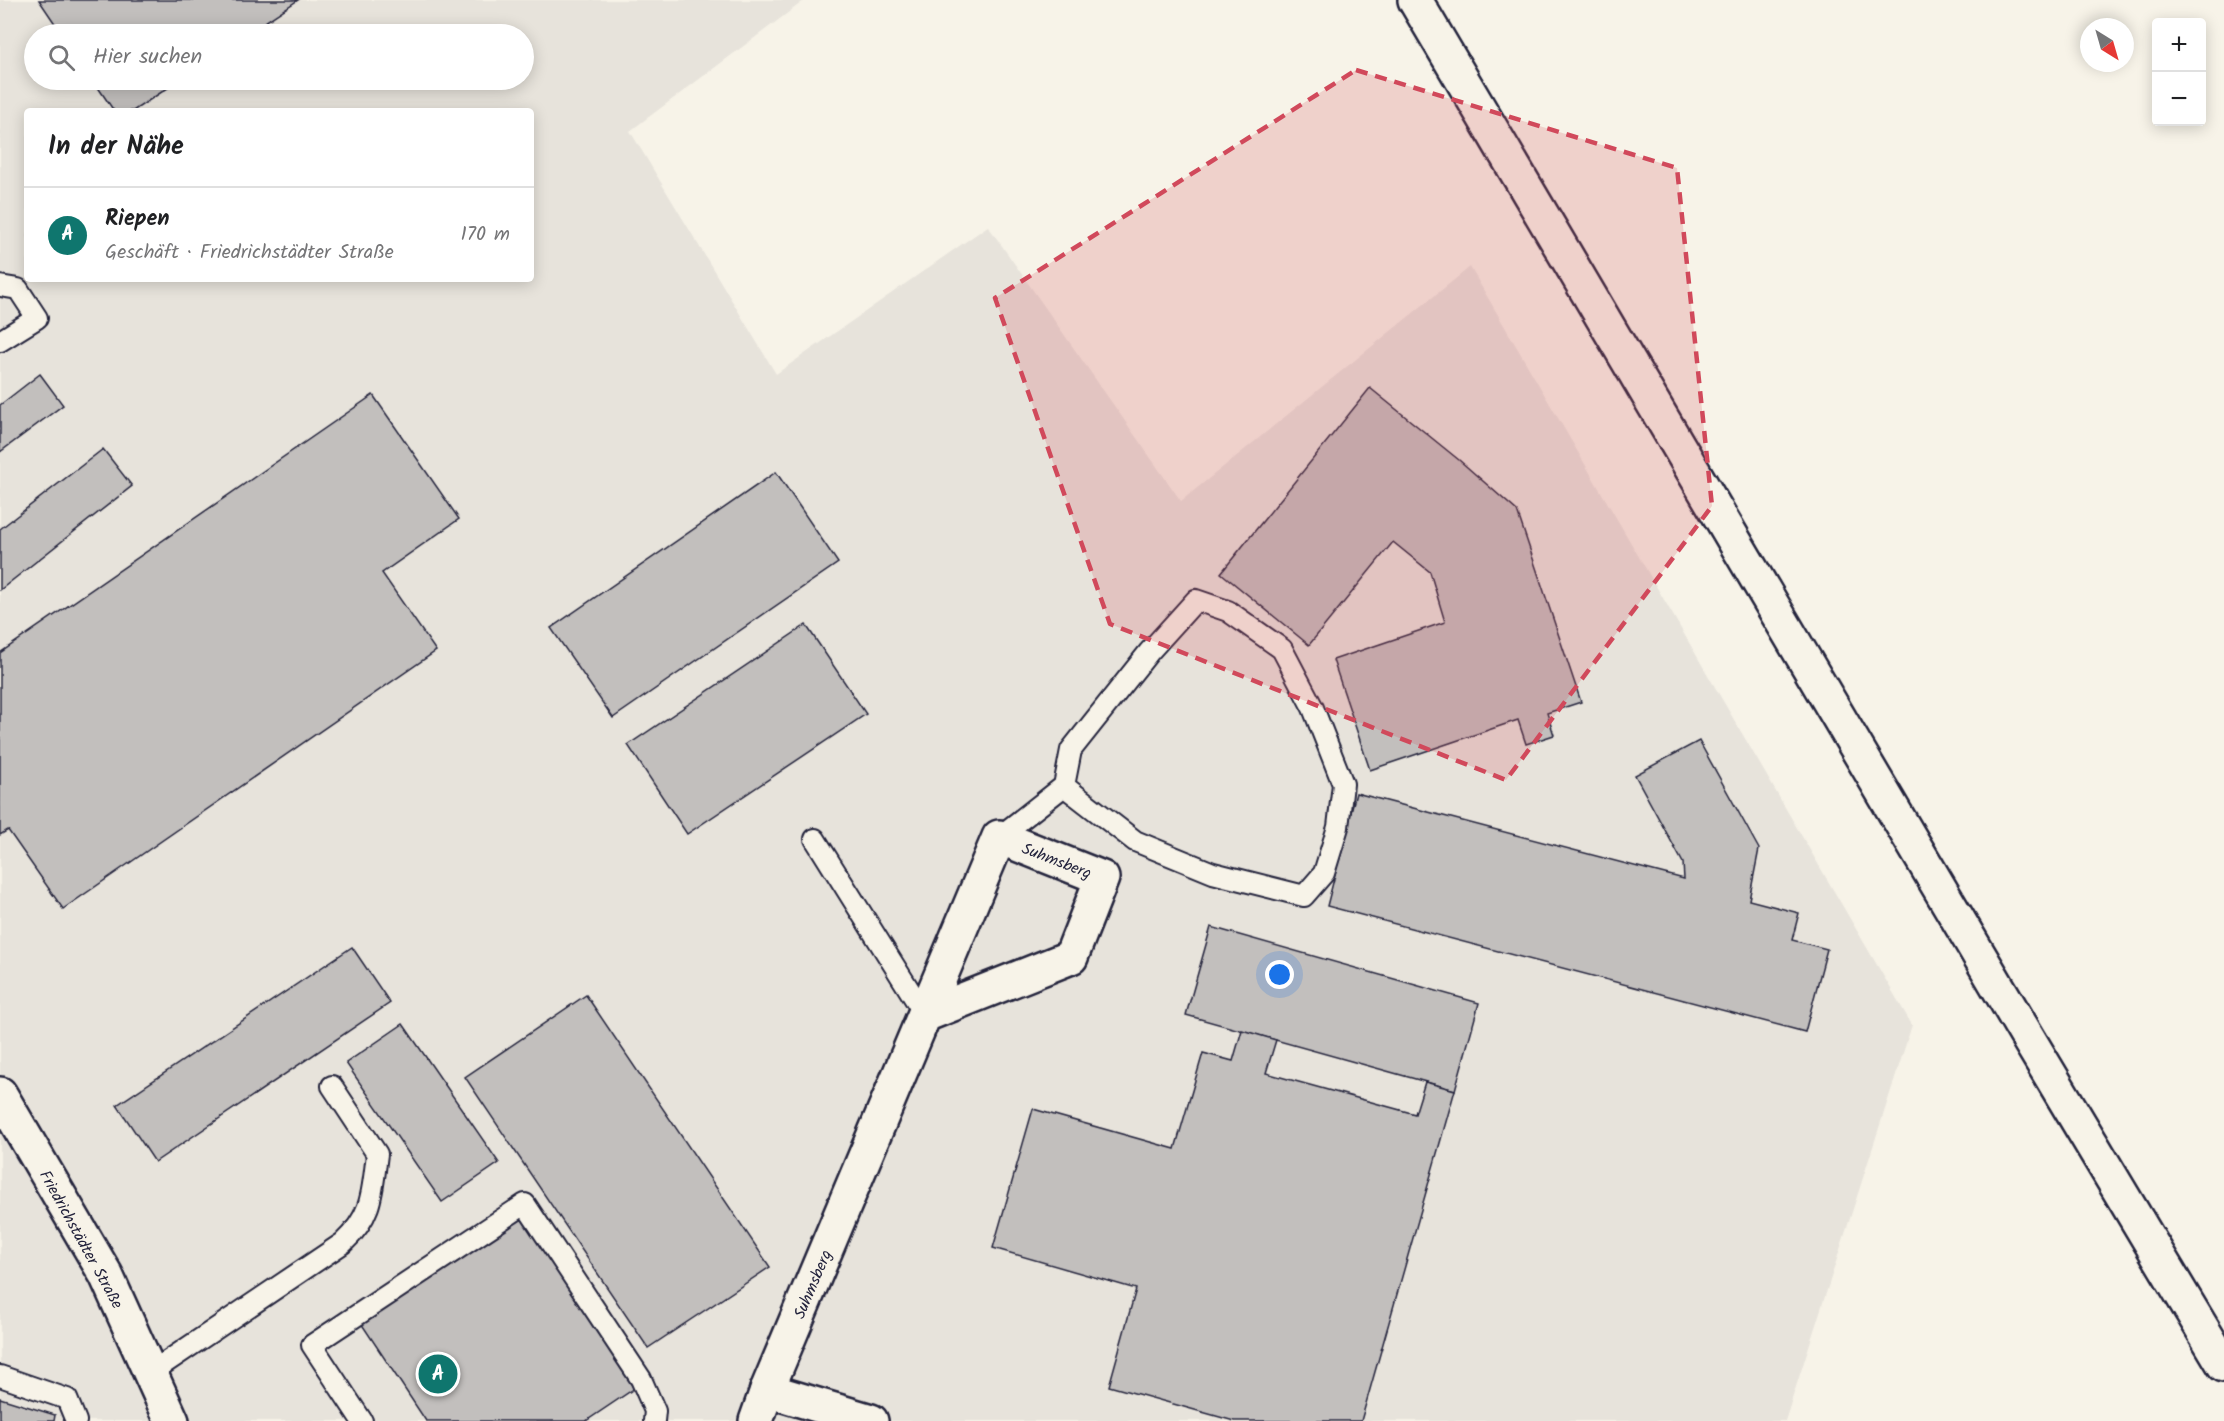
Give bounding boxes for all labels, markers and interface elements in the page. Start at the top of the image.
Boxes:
north arrow [2080,18,2134,72]
map controls [2152,18,2206,126]
button: + [2152,18,2206,72]
search box [24,24,534,90]
text: Hier suchen [93,40,202,75]
icon: search [45,41,78,74]
button: − [2152,72,2206,126]
text: In der Nähe [48,126,184,168]
text: Riepen [105,202,169,237]
text: A [61,219,74,251]
text: 170 m [461,219,510,251]
text: Geschäft · Friedrichstädter Straße [105,237,394,269]
street label: Suhmsberg [1018,837,1095,886]
your location [1265,960,1294,989]
street label: Friedrichstädter Straße [32,1166,129,1314]
street label: Suhmsberg [788,1246,839,1323]
pin: A [418,1352,458,1396]

